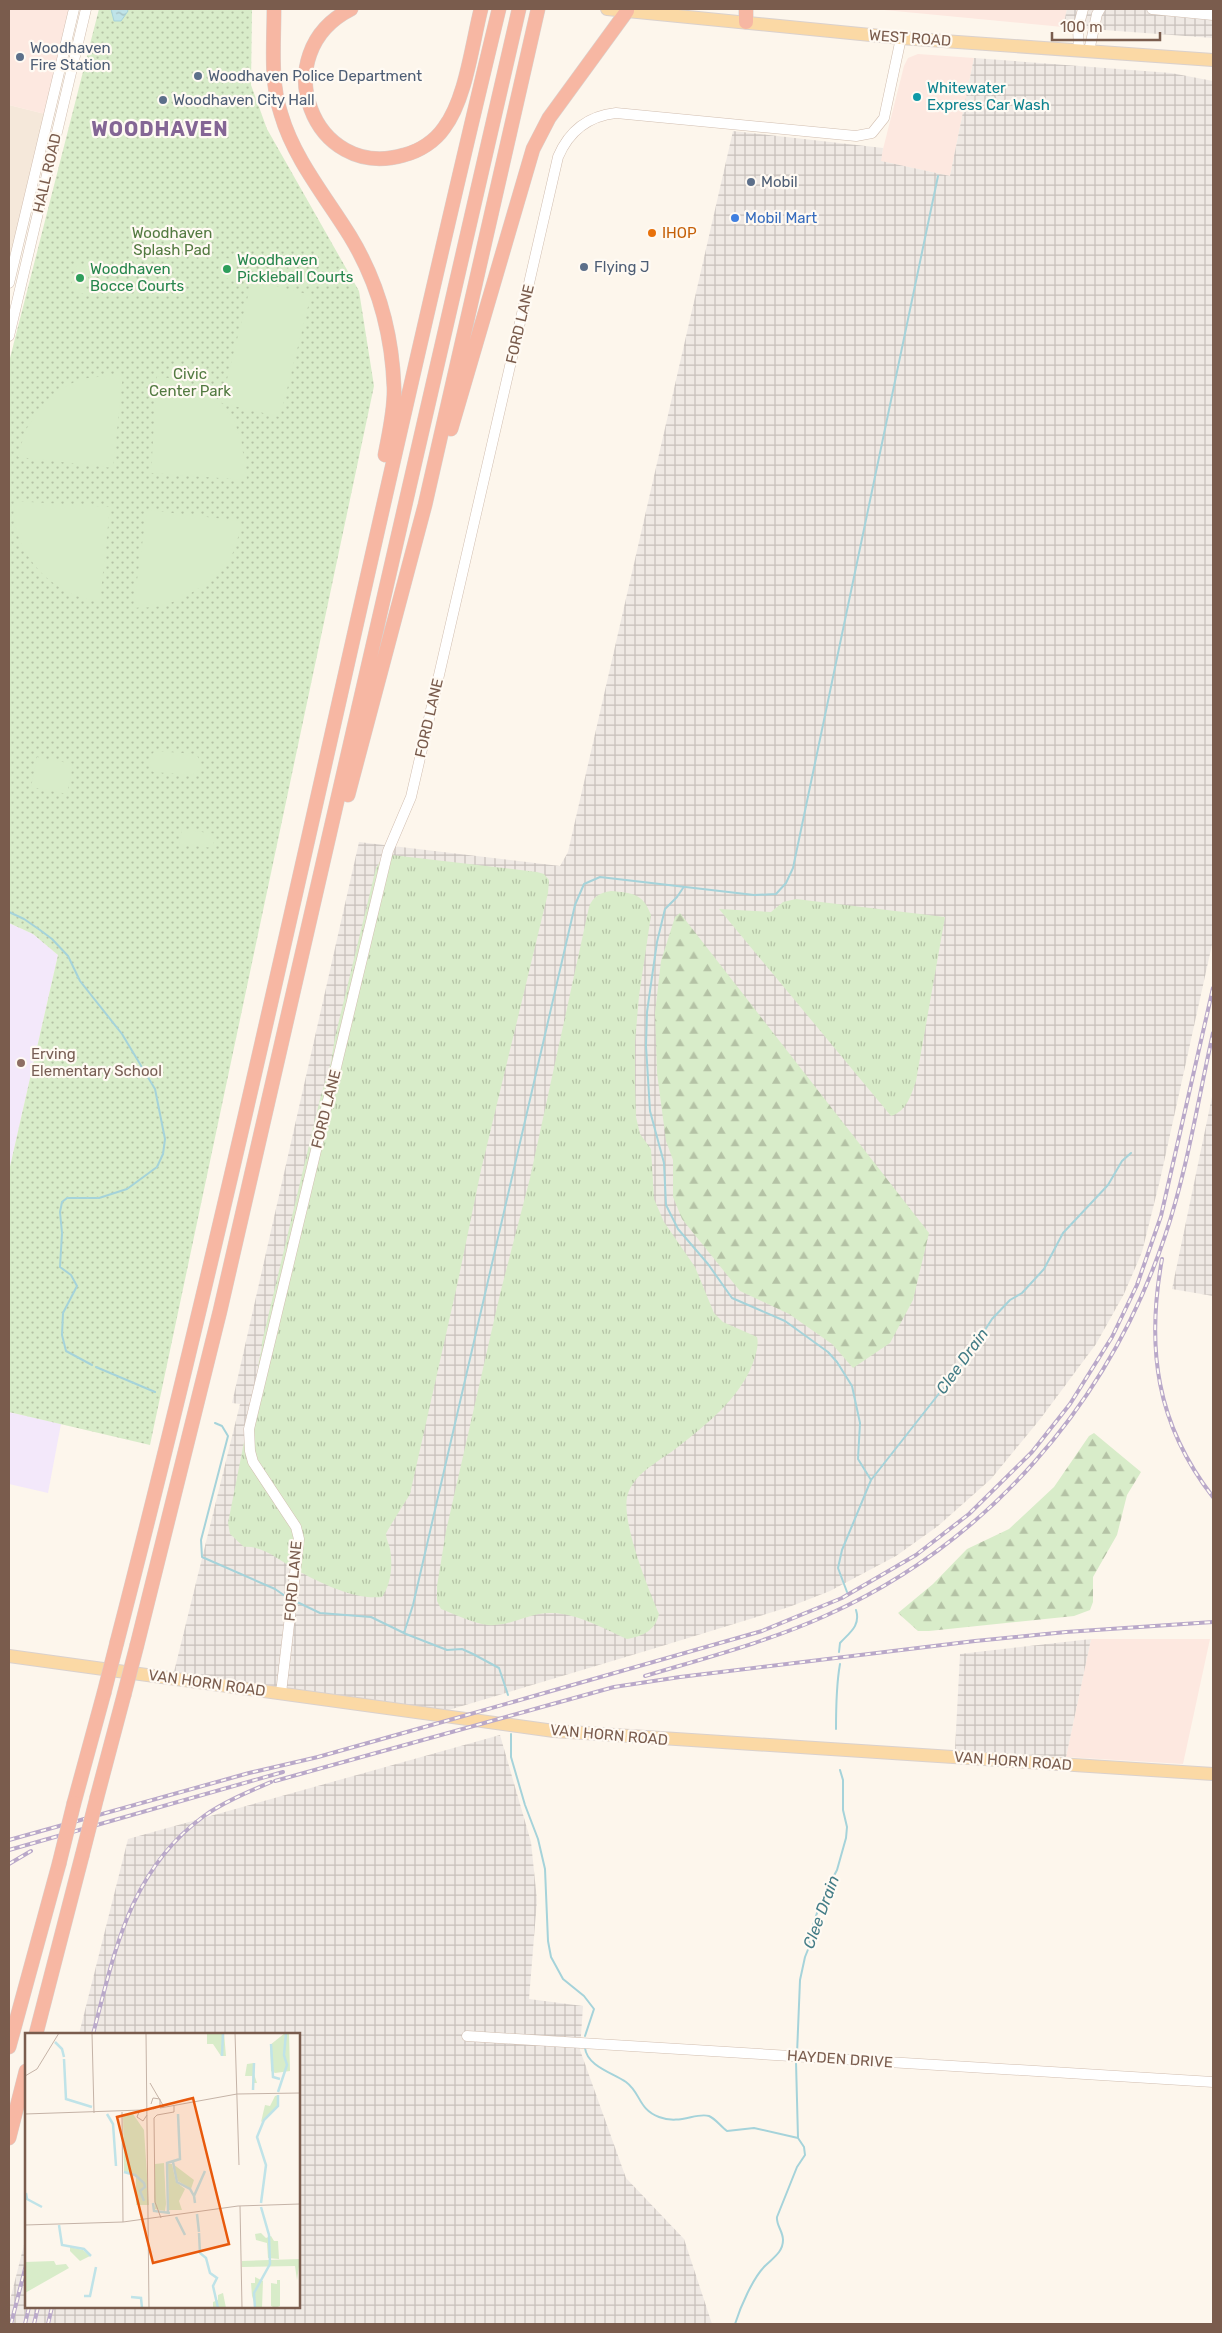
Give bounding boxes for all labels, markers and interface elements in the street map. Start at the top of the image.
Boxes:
scale bar [1052,10,1160,42]
text: 100 m [1060,18,1102,36]
street label: WEST ROAD [868,26,952,50]
place label: Woodhaven Fire Station [30,39,111,74]
marker: Woodhaven Fire Station [14,51,26,63]
place label: Woodhaven Police Department [208,67,422,85]
marker: Woodhaven Police Department [192,70,204,82]
place label: Whitewater Express Car Wash [927,79,1050,114]
place label: Woodhaven City Hall [173,91,315,109]
marker: Whitewater Express Car Wash [911,91,923,103]
marker: Woodhaven City Hall [157,94,169,106]
district label: WOODHAVEN [91,117,229,141]
street label: HALL ROAD [29,131,65,215]
place label: Mobil [761,173,798,191]
marker: Mobil [745,176,757,188]
place label: Mobil Mart [745,209,817,227]
marker: Mobil Mart [729,212,741,224]
park label: Woodhaven Splash Pad [132,224,212,259]
place label: IHOP [662,224,697,242]
marker: IHOP [646,227,658,239]
place label: Woodhaven Pickleball Courts [237,251,354,286]
place label: Flying J [594,258,650,276]
place label: Woodhaven Bocce Courts [90,260,184,295]
marker: Flying J [578,261,590,273]
marker: Woodhaven Pickleball Courts [221,263,233,275]
marker: Woodhaven Bocce Courts [74,272,86,284]
street label: FORD LANE [502,283,538,365]
park label: Civic Center Park [149,365,231,400]
street label: FORD LANE [411,677,447,759]
place label: Erving Elementary School [31,1045,162,1080]
marker: Erving Elementary School [15,1057,27,1069]
street label: FORD LANE [308,1068,344,1150]
water label: Clee Drain [932,1324,992,1398]
street label: FORD LANE [281,1540,305,1622]
street label: VAN HORN ROAD [147,1666,267,1700]
street label: VAN HORN ROAD [549,1721,669,1749]
street label: VAN HORN ROAD [953,1748,1073,1774]
water label: Clee Drain [799,1873,843,1951]
inset map [25,2033,300,2308]
street label: HAYDEN DRIVE [786,2046,894,2072]

